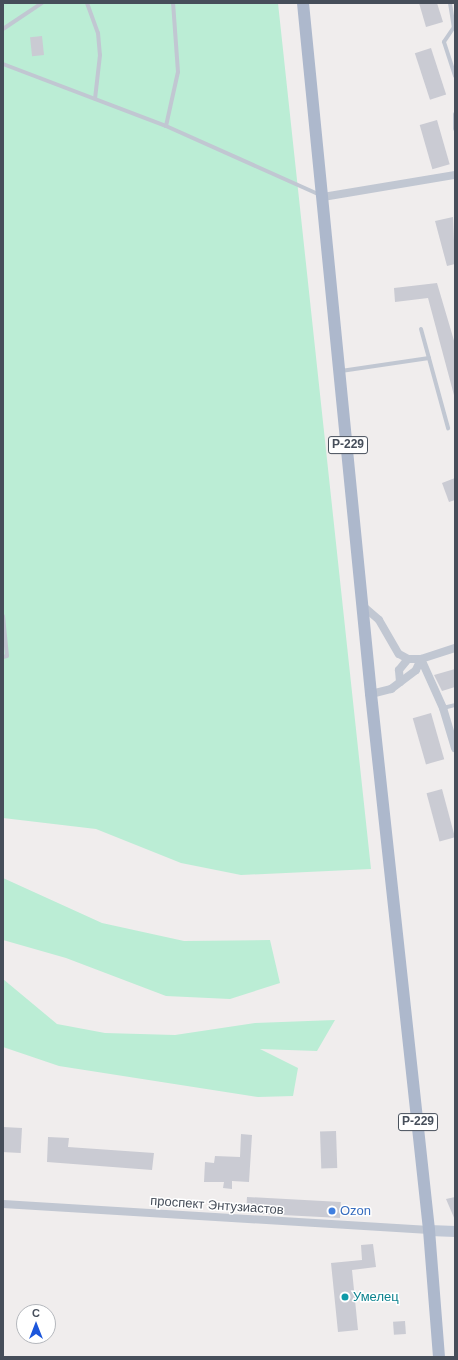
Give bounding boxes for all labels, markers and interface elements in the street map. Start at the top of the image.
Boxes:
road number: Р-229 [327,435,369,455]
road number: Р-229 [397,1112,439,1132]
street label: проспект Энтузиастов [150,1194,284,1218]
place label: Ozon [340,1203,371,1219]
marker: Ozon [327,1206,337,1216]
place label: Умелец [353,1289,399,1305]
marker: Умелец [340,1292,350,1302]
north arrow [16,1304,56,1344]
text: С [32,1307,40,1319]

